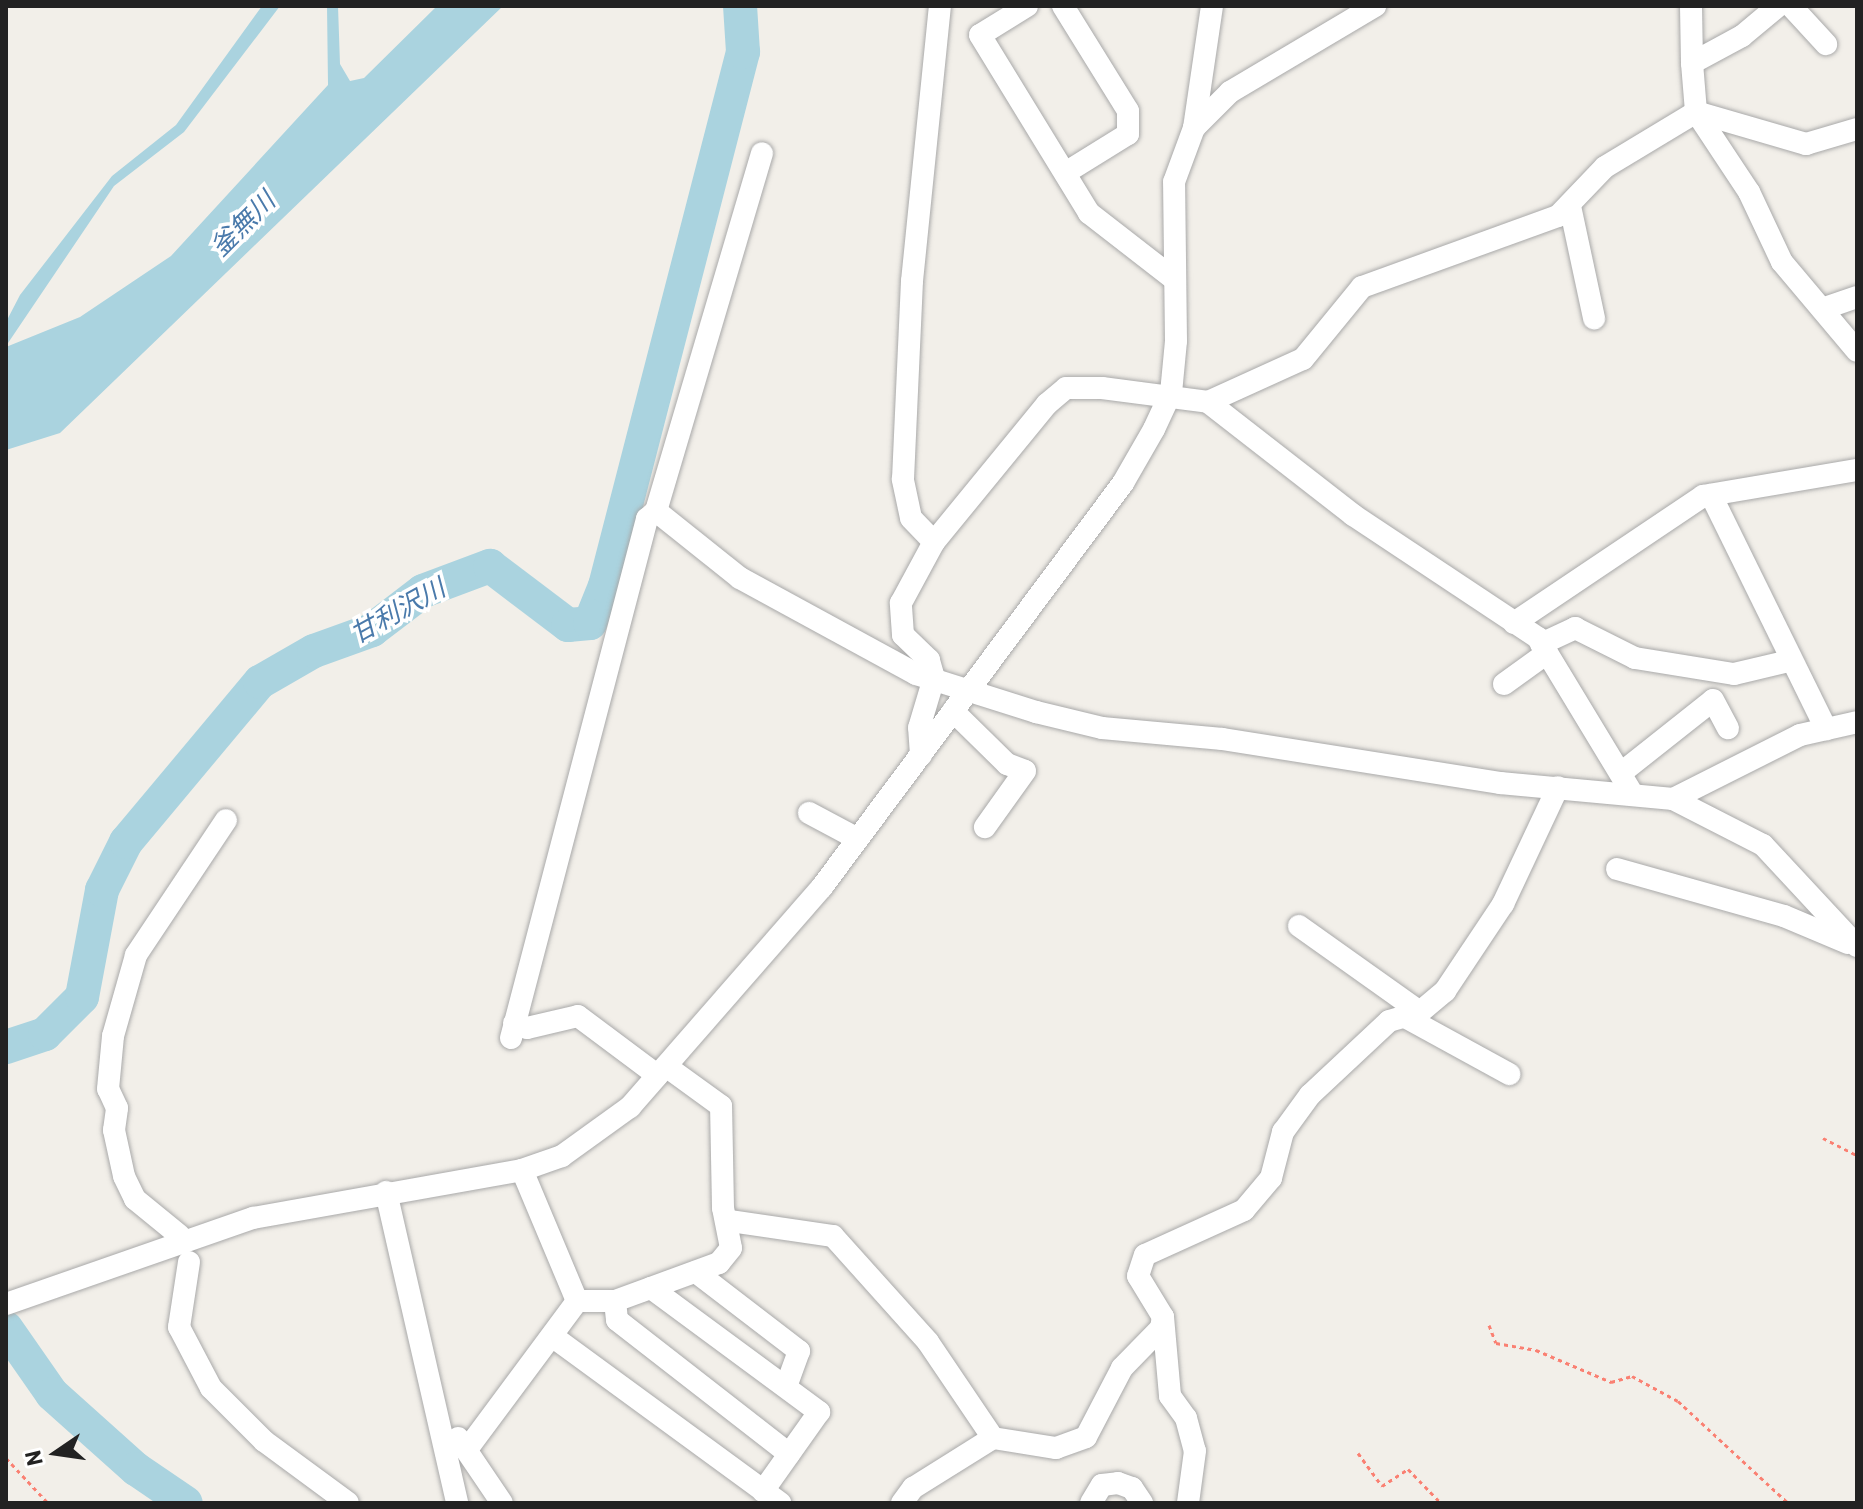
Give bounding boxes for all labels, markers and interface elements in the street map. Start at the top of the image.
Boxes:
water label: 釜無川 [203,184,281,262]
water label: 甘利沢川 [344,571,450,649]
north arrow [16,1413,96,1493]
text: N [18,1448,47,1468]

